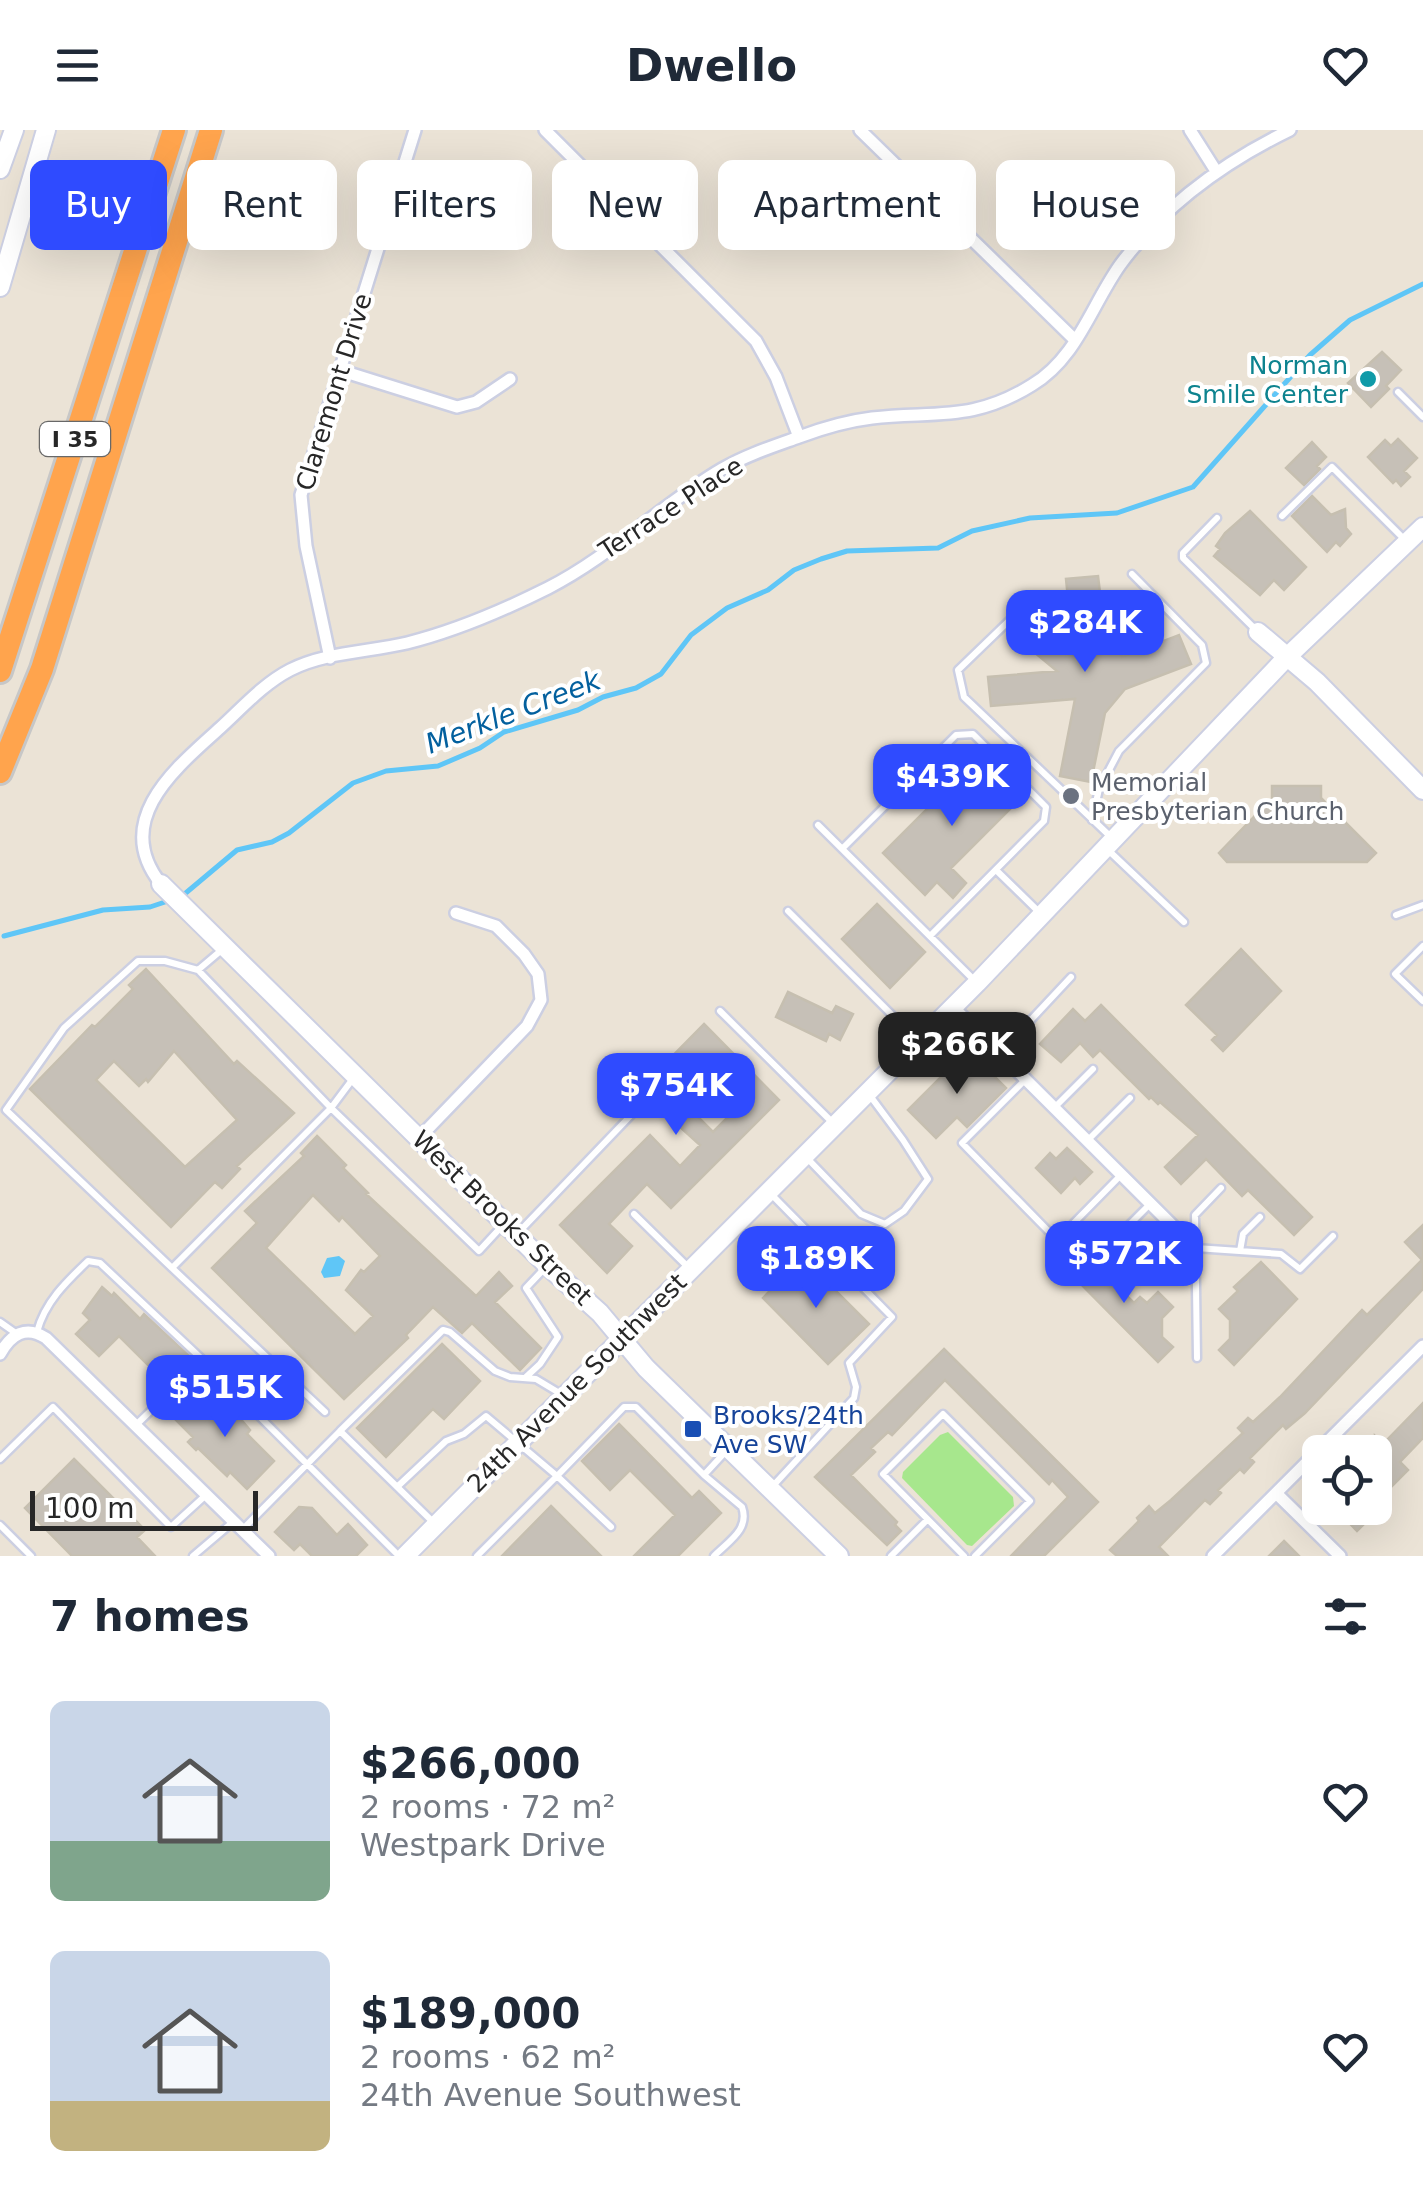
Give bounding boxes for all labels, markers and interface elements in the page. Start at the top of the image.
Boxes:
icon: menu [50,38,105,93]
icon: heart [1318,38,1373,93]
text: Dwello [626,39,797,92]
chip: Buy [30,160,167,250]
chip: Rent [187,160,337,250]
chip: Filters [357,160,532,250]
chip: New [552,160,698,250]
chip: Apartment [718,160,976,250]
chip: House [996,160,1175,250]
street label: Claremont Drive [290,290,378,494]
place label: Norman Smile Center [1186,351,1349,409]
marker: Norman Smile Center [1357,368,1379,390]
road number: I 35 [40,422,110,456]
street label: Terrace Place [593,451,748,566]
pin: $284K [1015,590,1155,675]
text: $284K [1028,603,1142,641]
water label: Merkle Creek [421,663,607,761]
pin: $439K [882,744,1022,829]
text: $439K [895,757,1009,795]
place label: Memorial Presbyterian Church [1091,768,1344,826]
marker: Memorial Presbyterian Church [1060,785,1082,807]
pin: $266K [887,1012,1027,1097]
text: $266K [900,1025,1014,1063]
pin: $754K [606,1053,746,1138]
text: $754K [619,1066,733,1104]
street label: West Brooks Street [406,1125,598,1311]
pin: $572K [1054,1221,1194,1306]
pin: $189K [746,1226,886,1311]
text: $572K [1067,1234,1181,1272]
text: $189K [759,1239,873,1277]
street label: 24th Avenue Southwest [462,1267,693,1498]
pin: $515K [155,1355,295,1440]
text: $515K [168,1368,282,1406]
place label: Brooks/24th Ave SW [713,1401,864,1459]
marker: Brooks/24th Ave SW [682,1418,704,1440]
map controls [1302,1435,1392,1525]
button: locate [1302,1435,1392,1525]
scale bar [30,1486,258,1530]
text: 100 m [45,1492,135,1525]
icon: filters [1318,1589,1373,1644]
text: 7 homes [50,1592,250,1641]
text: $266,000 [360,1739,581,1788]
icon: home [130,1741,250,1861]
icon: heart [1318,1774,1373,1829]
text: 2 rooms · 72 m² [360,1788,615,1826]
text: Westpark Drive [360,1826,606,1864]
text: $189,000 [360,1989,581,2038]
icon: home [130,1991,250,2111]
icon: heart [1318,2024,1373,2079]
text: 2 rooms · 62 m² [360,2038,615,2076]
text: 24th Avenue Southwest [360,2076,741,2114]

